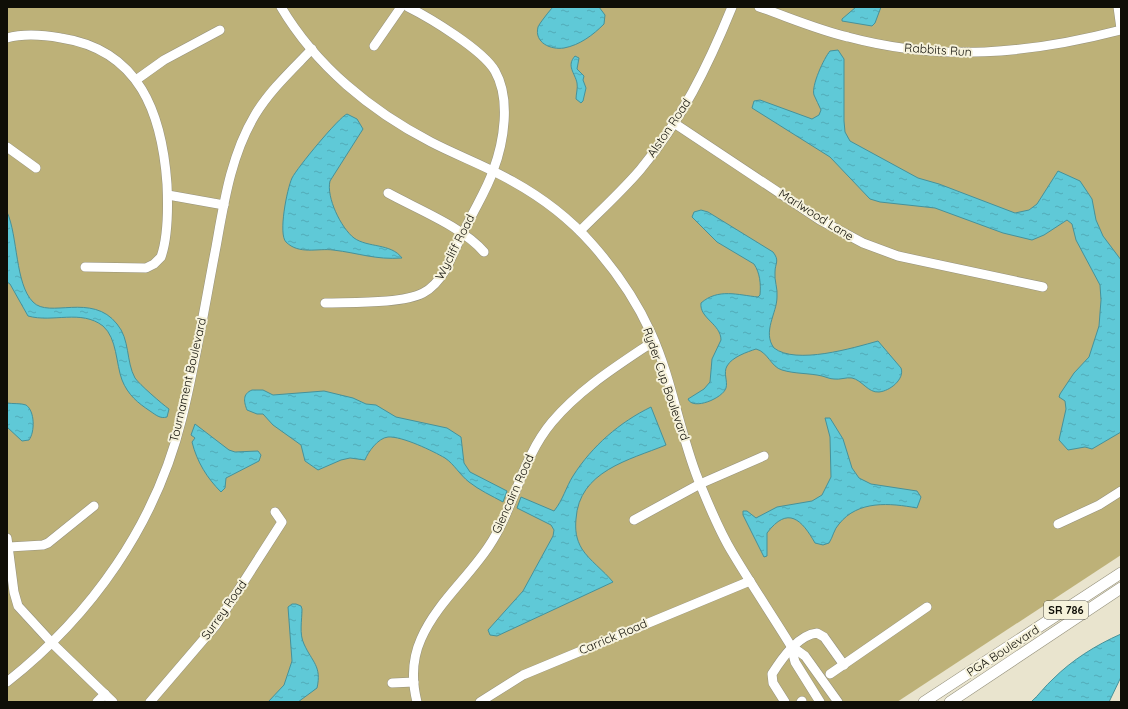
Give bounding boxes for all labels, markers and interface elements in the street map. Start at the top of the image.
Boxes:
street label: Rabbits Run [904,40,972,59]
street label: Alston Road [644,96,694,160]
street label: Marlwood Lane [776,185,857,244]
street label: Wycliff Road [432,211,477,282]
street label: Tournament Boulevard [166,316,209,444]
street label: Ryder Cup Boulevard [640,325,693,442]
street label: Glencairn Road [488,452,537,536]
street label: Surrey Road [198,577,250,642]
road number: SR 786 [1044,601,1088,619]
street label: Carrick Road [576,615,649,658]
street label: PGA Boulevard [964,622,1042,679]

